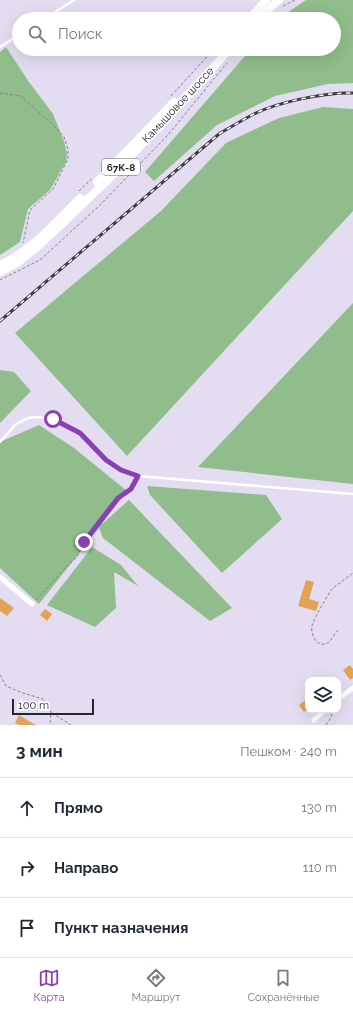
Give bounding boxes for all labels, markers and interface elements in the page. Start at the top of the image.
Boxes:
search box [12,12,341,56]
icon: search [26,23,48,45]
text: Поиск [58,25,103,43]
street label: Камышовое шоссе [140,64,217,146]
road number: 67К-8 [102,159,140,175]
route start [44,410,62,428]
route end [75,533,93,551]
map controls [305,677,341,713]
button: layers [305,677,341,713]
scale bar [12,697,94,716]
text: 100 m [18,699,49,712]
text: 3 мин [16,741,63,761]
text: Пешком · 240 m [240,744,337,759]
icon: ahead [16,797,38,819]
text: Прямо [54,799,103,817]
text: 130 m [301,800,337,815]
icon: right [16,857,38,879]
text: Направо [54,859,118,877]
text: 110 m [303,860,337,875]
icon: arrive [16,917,38,939]
text: Пункт назначения [54,919,188,937]
tab: Карта [34,967,64,1004]
tab: Маршрут [131,967,180,1004]
tab: Сохранённые [247,967,319,1004]

